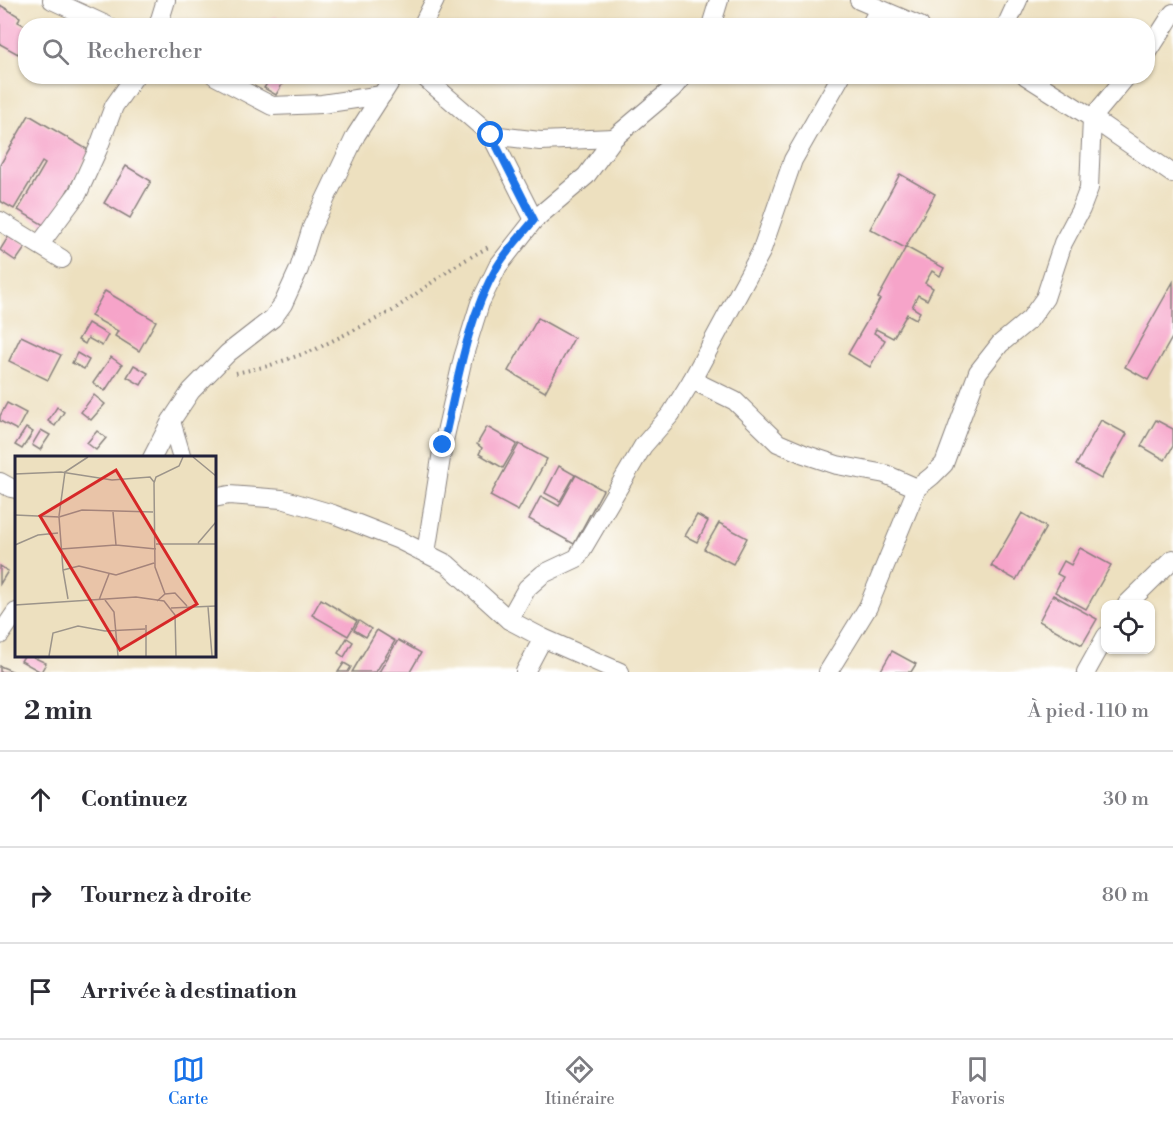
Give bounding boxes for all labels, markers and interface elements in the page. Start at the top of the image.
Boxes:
search box [18,18,1155,84]
icon: search [39,35,72,68]
text: Rechercher [87,38,202,65]
route start [477,121,503,147]
route end [429,431,455,457]
inset map [15,456,216,657]
map controls [1101,600,1155,654]
button: locate [1101,600,1155,654]
text: 2 min [24,695,92,727]
text: À pied · 110 m [1028,699,1149,724]
icon: ahead [24,783,57,816]
text: Continuez [81,786,187,813]
text: 30 m [1103,787,1149,812]
icon: right [24,879,57,912]
text: Tournez à droite [81,882,252,909]
text: 80 m [1102,883,1149,908]
icon: arrive [24,975,57,1008]
text: Arrivée à destination [81,978,297,1005]
tab: Carte [168,1053,208,1109]
tab: Itinéraire [545,1053,615,1109]
tab: Favoris [951,1053,1005,1109]

